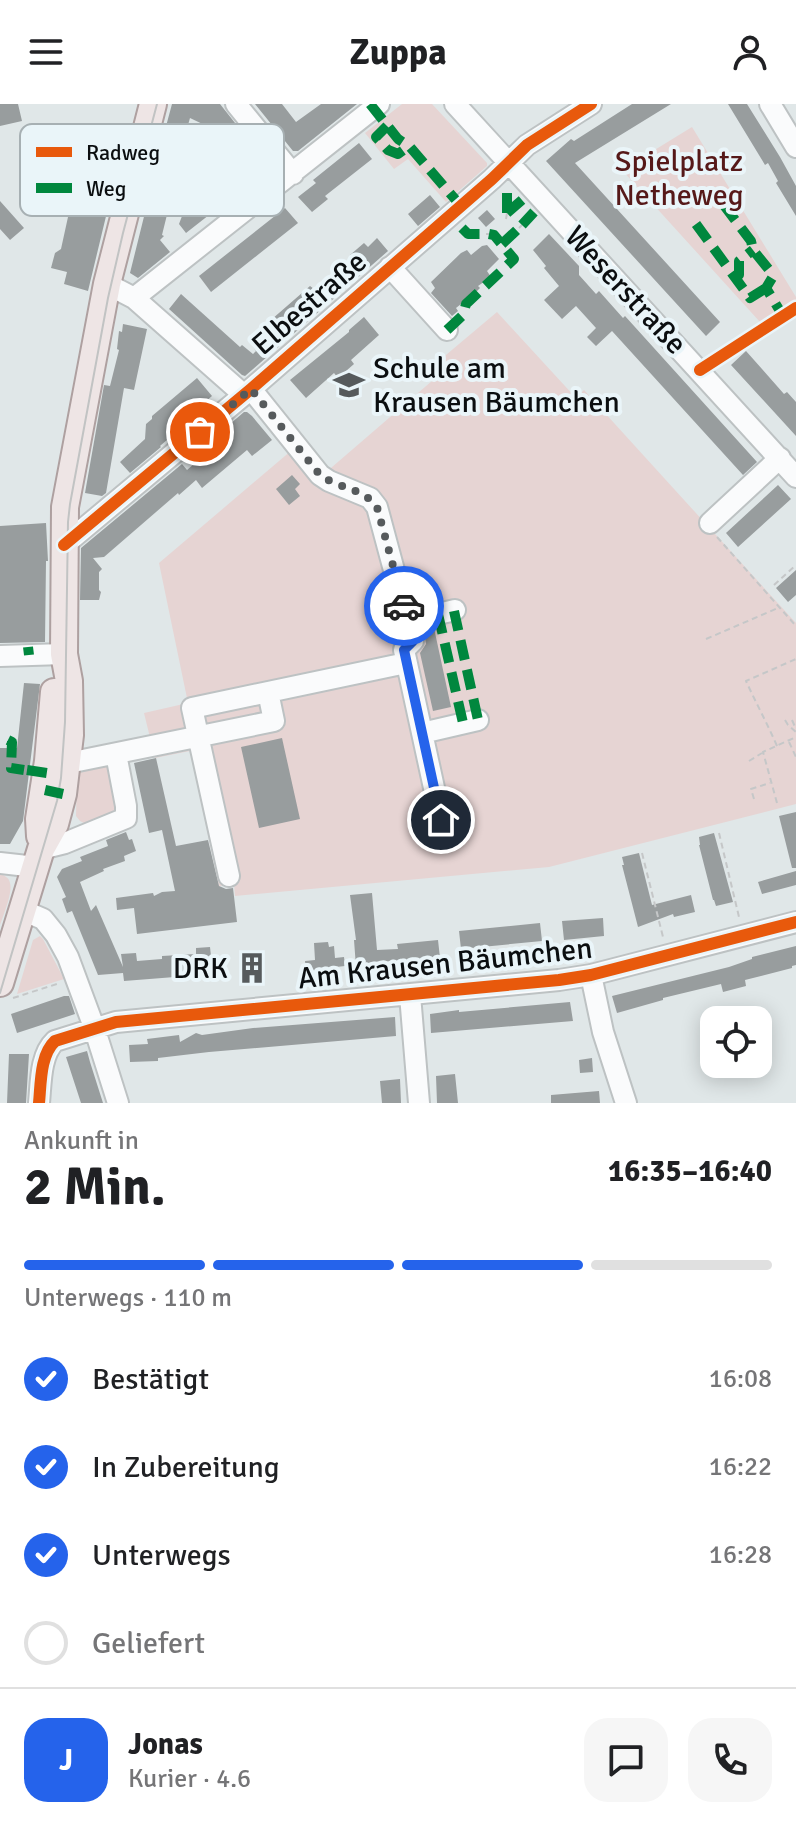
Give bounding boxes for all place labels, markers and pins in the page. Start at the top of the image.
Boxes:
place label: Schule am Krausen Bäumchen [373,350,620,421]
school or university icon: Schule am Krausen Bäumchen [332,368,366,402]
pin [166,398,234,466]
pin [407,786,475,854]
place label: DRK [173,950,228,987]
building icon: DRK [235,951,269,985]

